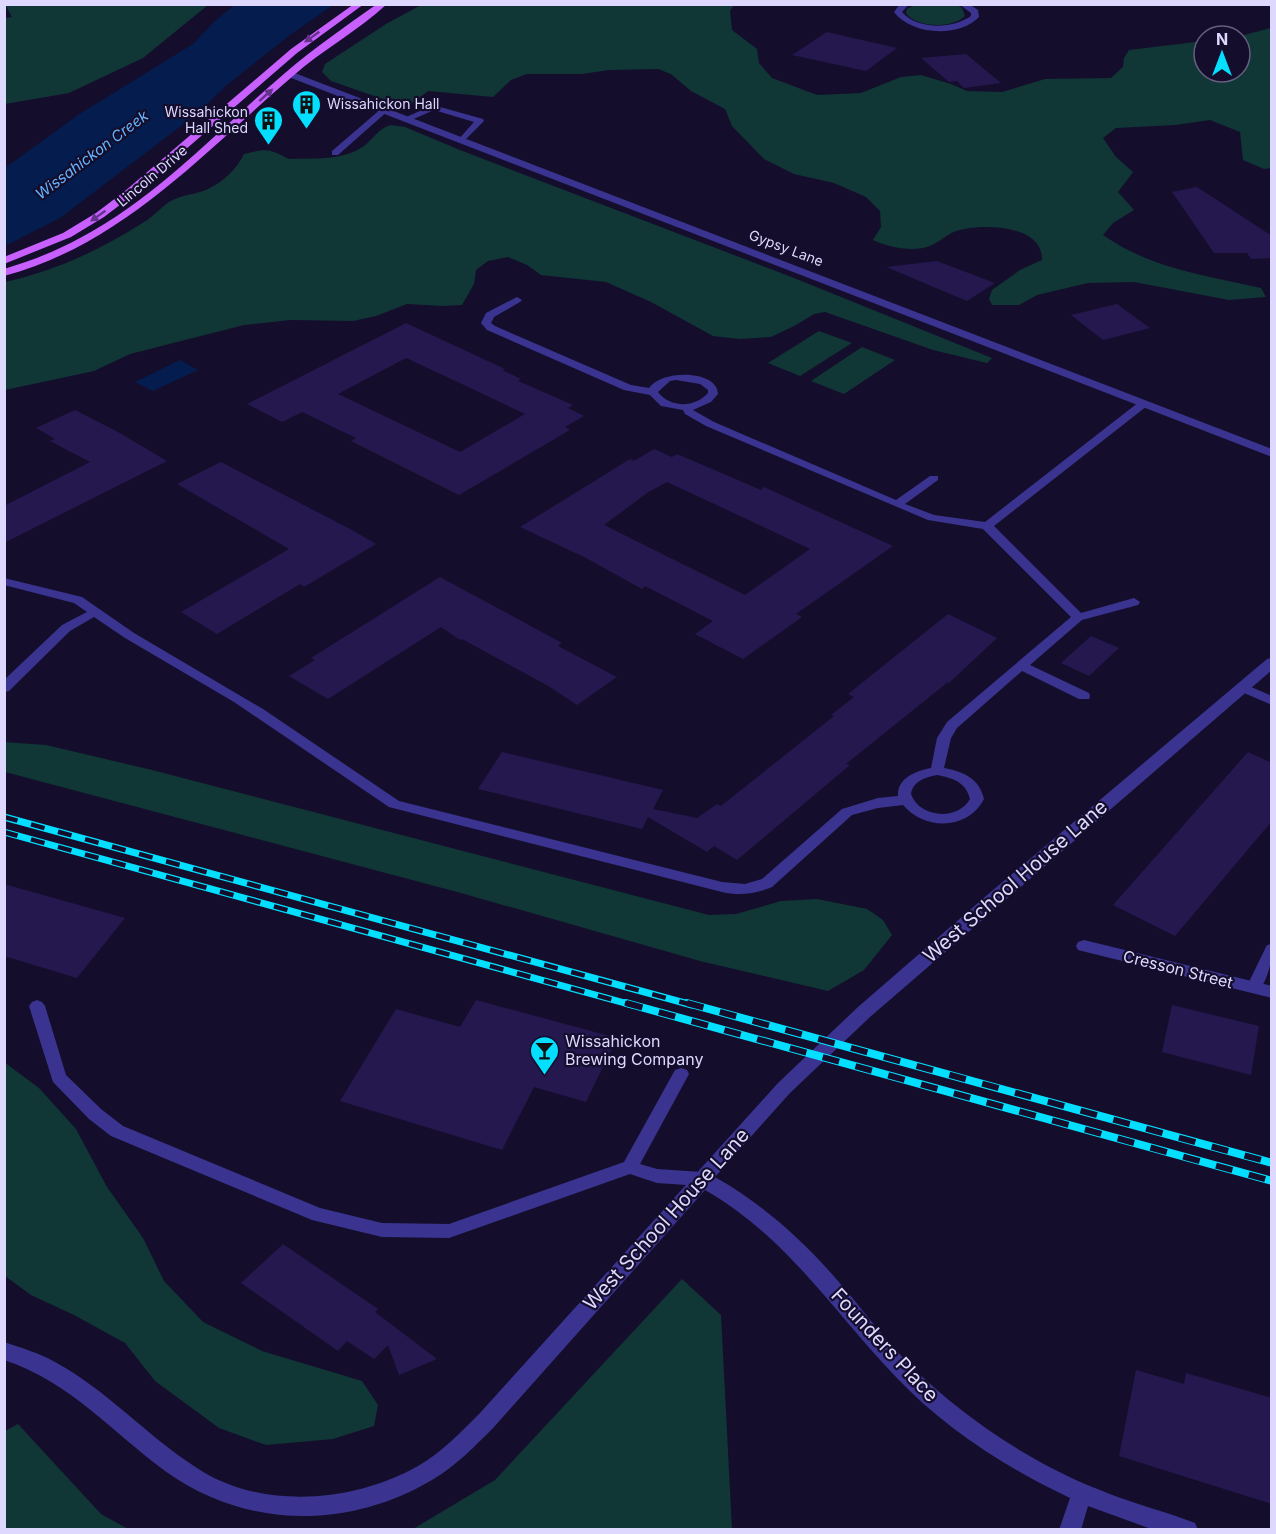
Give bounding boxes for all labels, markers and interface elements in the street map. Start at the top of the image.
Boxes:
north arrow [1192,24,1252,84]
text: N [1216,29,1228,49]
one-way arrow [304,31,320,42]
building icon: Wissahickon Hall [290,88,322,130]
one-way arrow [258,89,273,102]
place label: Wissahickon Hall [327,95,440,112]
place label: Wissahickon Hall Shed [164,103,248,136]
building icon: Wissahickon Hall Shed [253,104,285,146]
water label: Wissahickon Creek [32,106,152,203]
street label: Lincoln Drive [113,141,190,210]
one-way arrow [90,210,106,222]
street label: Gypsy Lane [747,226,826,269]
street label: West School House Lane [918,794,1112,968]
street label: Cresson Street [1121,946,1235,992]
place label: Wissahickon Brewing Company [565,1031,703,1069]
bar icon: Wissahickon Brewing Company [528,1034,560,1076]
street label: West School House Lane [578,1123,754,1315]
street label: Founders Place [826,1283,944,1407]

